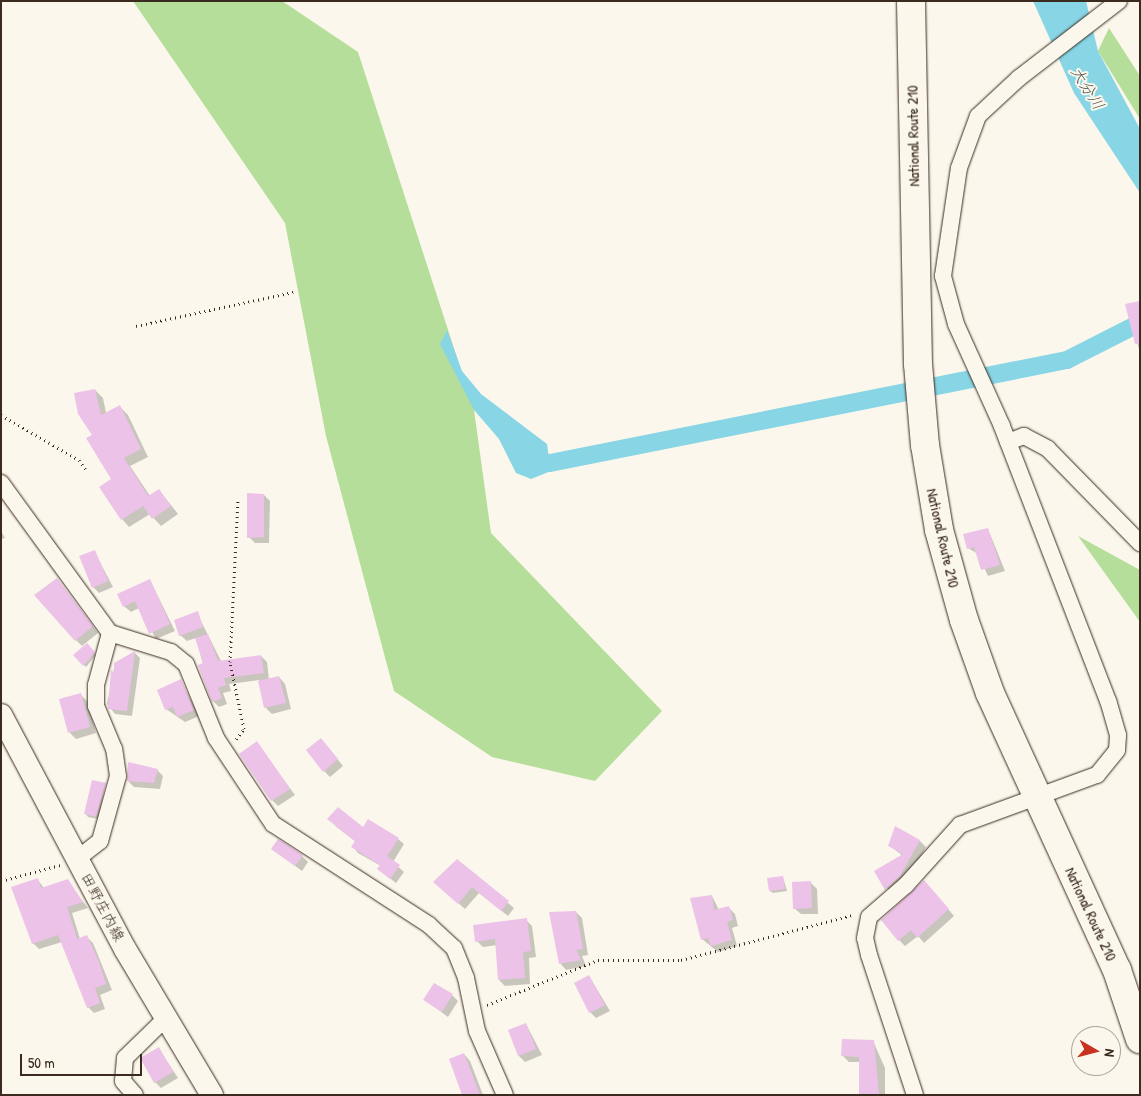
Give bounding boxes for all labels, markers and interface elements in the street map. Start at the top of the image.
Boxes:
water label: 大分川 [1067,63,1109,113]
street label: National Route 210 [903,85,923,187]
street label: National Route 210 [923,487,963,589]
street label: National Route 210 [1061,864,1121,964]
street label: 田野庄内線 [77,870,129,944]
north arrow [1071,1026,1121,1076]
scale bar [22,1044,145,1076]
text: N [1100,1048,1120,1058]
text: 50 m [28,1052,55,1073]

